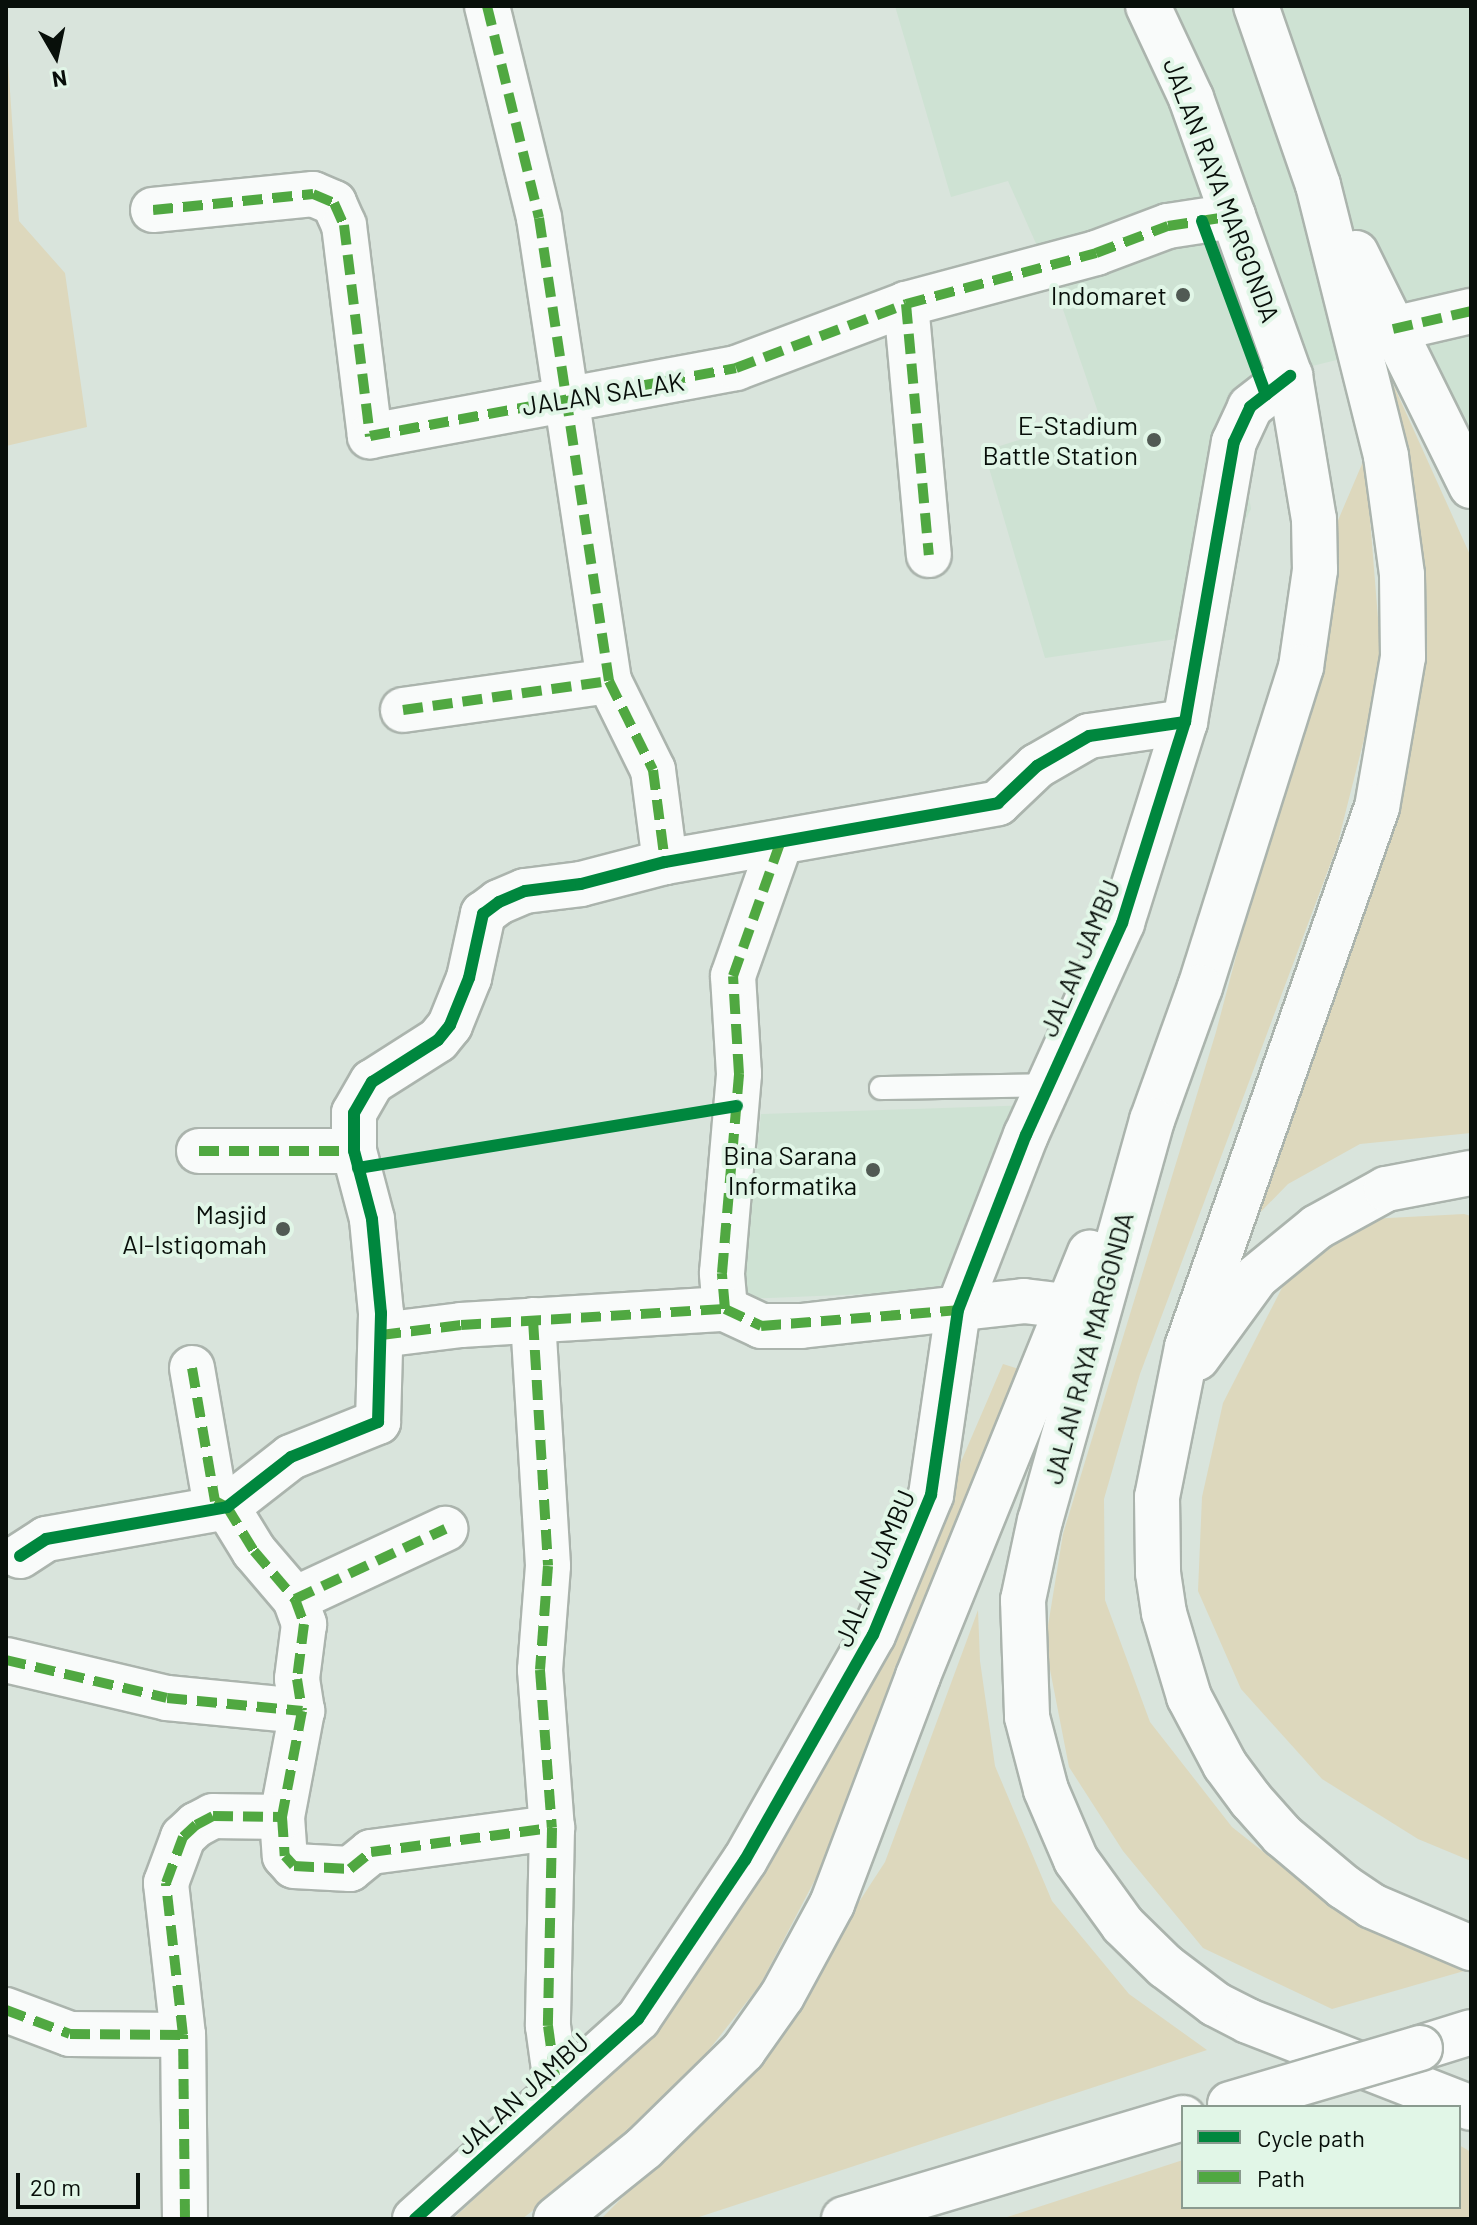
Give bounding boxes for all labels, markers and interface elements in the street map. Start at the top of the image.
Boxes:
north arrow [16,16,96,96]
street label: JALAN RAYA MARGONDA [1157,54,1287,326]
text: N [50,66,69,94]
place label: Indomaret [1051,279,1167,311]
marker: Indomaret [1174,286,1192,304]
street label: JALAN SALAK [520,365,686,421]
place label: E-Stadium Battle Station [983,409,1138,470]
marker: E-Stadium Battle Station [1145,431,1163,449]
street label: JALAN JAMBU [1032,875,1126,1041]
place label: Bina Sarana Informatika [723,1139,857,1200]
marker: Bina Sarana Informatika [864,1161,882,1179]
place label: Masjid Al-Istiqomah [122,1198,267,1260]
street label: JALAN RAYA MARGONDA [1037,1209,1139,1487]
marker: Masjid Al-Istiqomah [274,1220,292,1238]
street label: JALAN JAMBU [827,1485,921,1651]
street label: JALAN JAMBU [449,2025,595,2161]
legend [1181,2105,1461,2209]
text: Cycle path [1257,2123,1365,2152]
scale bar [20,2157,144,2207]
text: Path [1257,2163,1305,2192]
text: 20 m [30,2172,81,2201]

